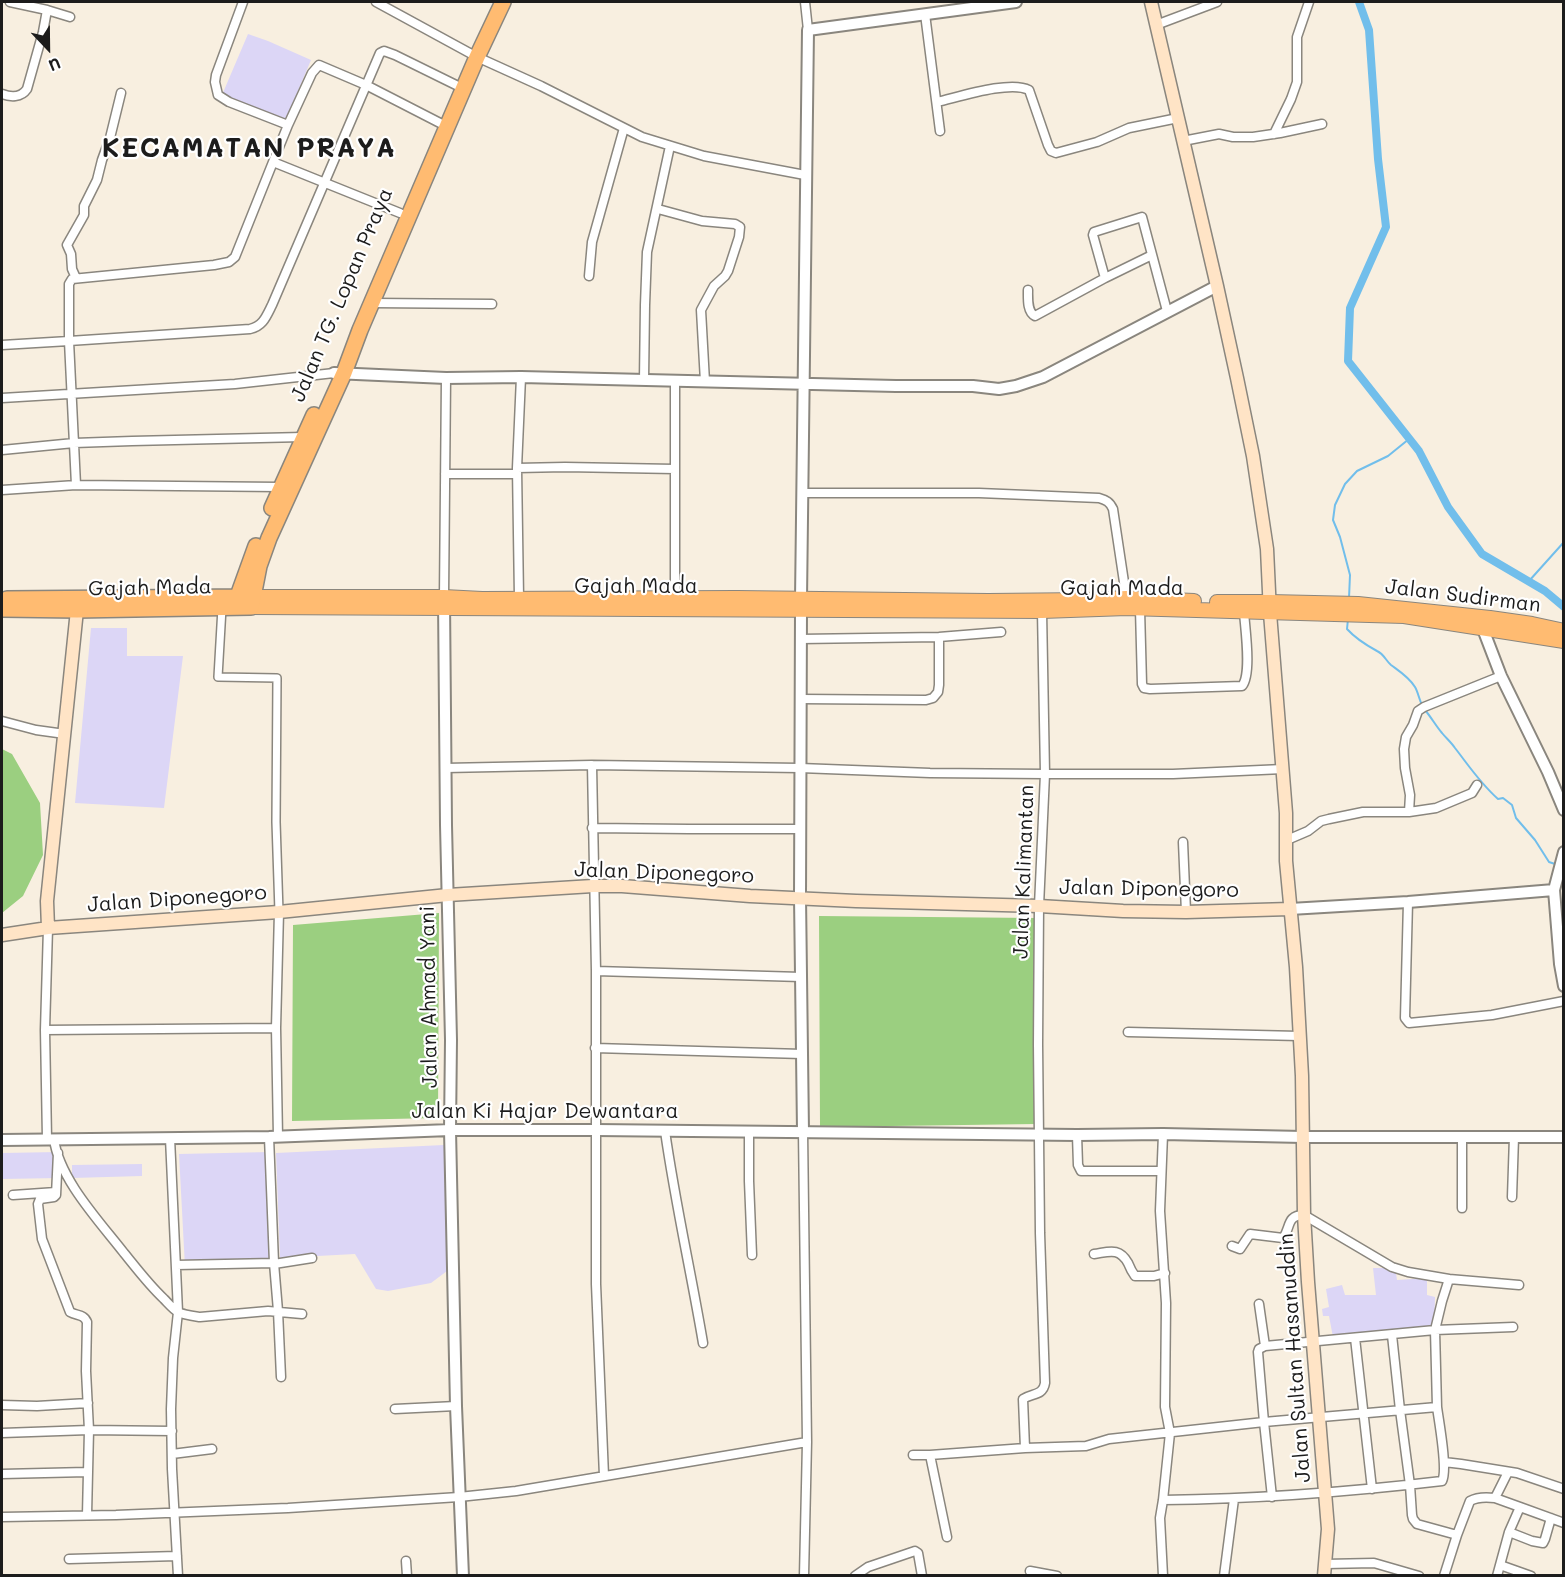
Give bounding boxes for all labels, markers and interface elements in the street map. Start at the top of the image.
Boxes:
north arrow [18,18,78,78]
text: U [46,53,64,77]
district label: KECAMATAN PRAYA [102,133,396,165]
street label: Jalan TG. Lopan Praya [285,184,399,406]
street label: Gajah Mada [88,574,212,602]
street label: Gajah Mada [574,574,698,600]
street label: Jalan Sudirman [1384,574,1542,618]
street label: Gajah Mada [1060,576,1184,602]
street label: Jalan Kalimantan [1008,784,1040,960]
street label: Jalan Diponegoro [574,857,754,889]
street label: Jalan Diponegoro [1059,875,1239,903]
street label: Jalan Diponegoro [86,880,268,918]
street label: Jalan Ahmad Yani [415,906,443,1088]
street label: Jalan Ki Hajar Dewantara [411,1099,679,1125]
street label: Jalan Sultan Hasanuddin [1274,1233,1316,1483]

